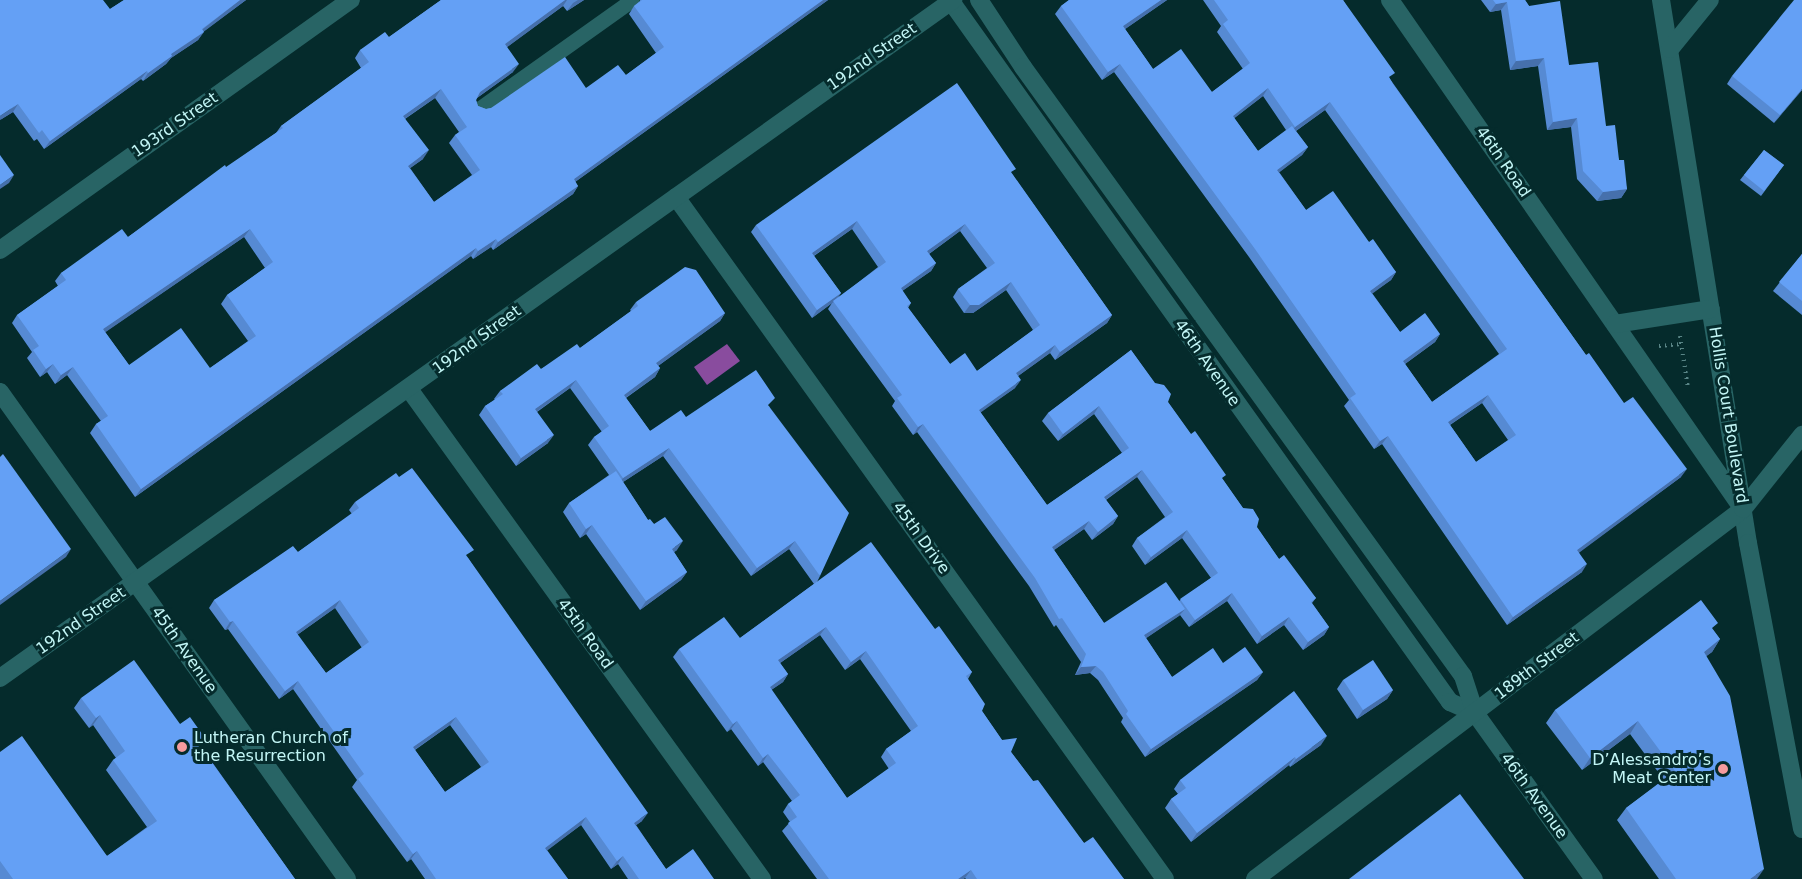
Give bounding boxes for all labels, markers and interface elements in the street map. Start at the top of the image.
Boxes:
street label: 192nd Street [824,19,920,95]
street label: 193rd Street [128,88,222,162]
street label: 46th Road [1472,123,1534,201]
street label: 192nd Street [429,302,525,378]
street label: 46th Avenue [1170,316,1244,410]
street label: Hollis Court Boulevard [1705,325,1751,505]
street label: 45th Drive [888,498,954,578]
street label: 192nd Street [33,583,129,659]
street label: 45th Road [553,595,617,673]
street label: 45th Avenue [147,603,221,697]
street label: 189th Street [1491,628,1583,704]
place label: Lutheran Church of the Resurrection [194,728,348,766]
marker: Lutheran Church of the Resurrection [175,740,189,754]
street label: 46th Avenue [1496,749,1572,843]
place label: D’Alessandro’s Meat Center [1592,750,1711,788]
marker: D’Alessandro’s Meat Center [1716,762,1730,776]

